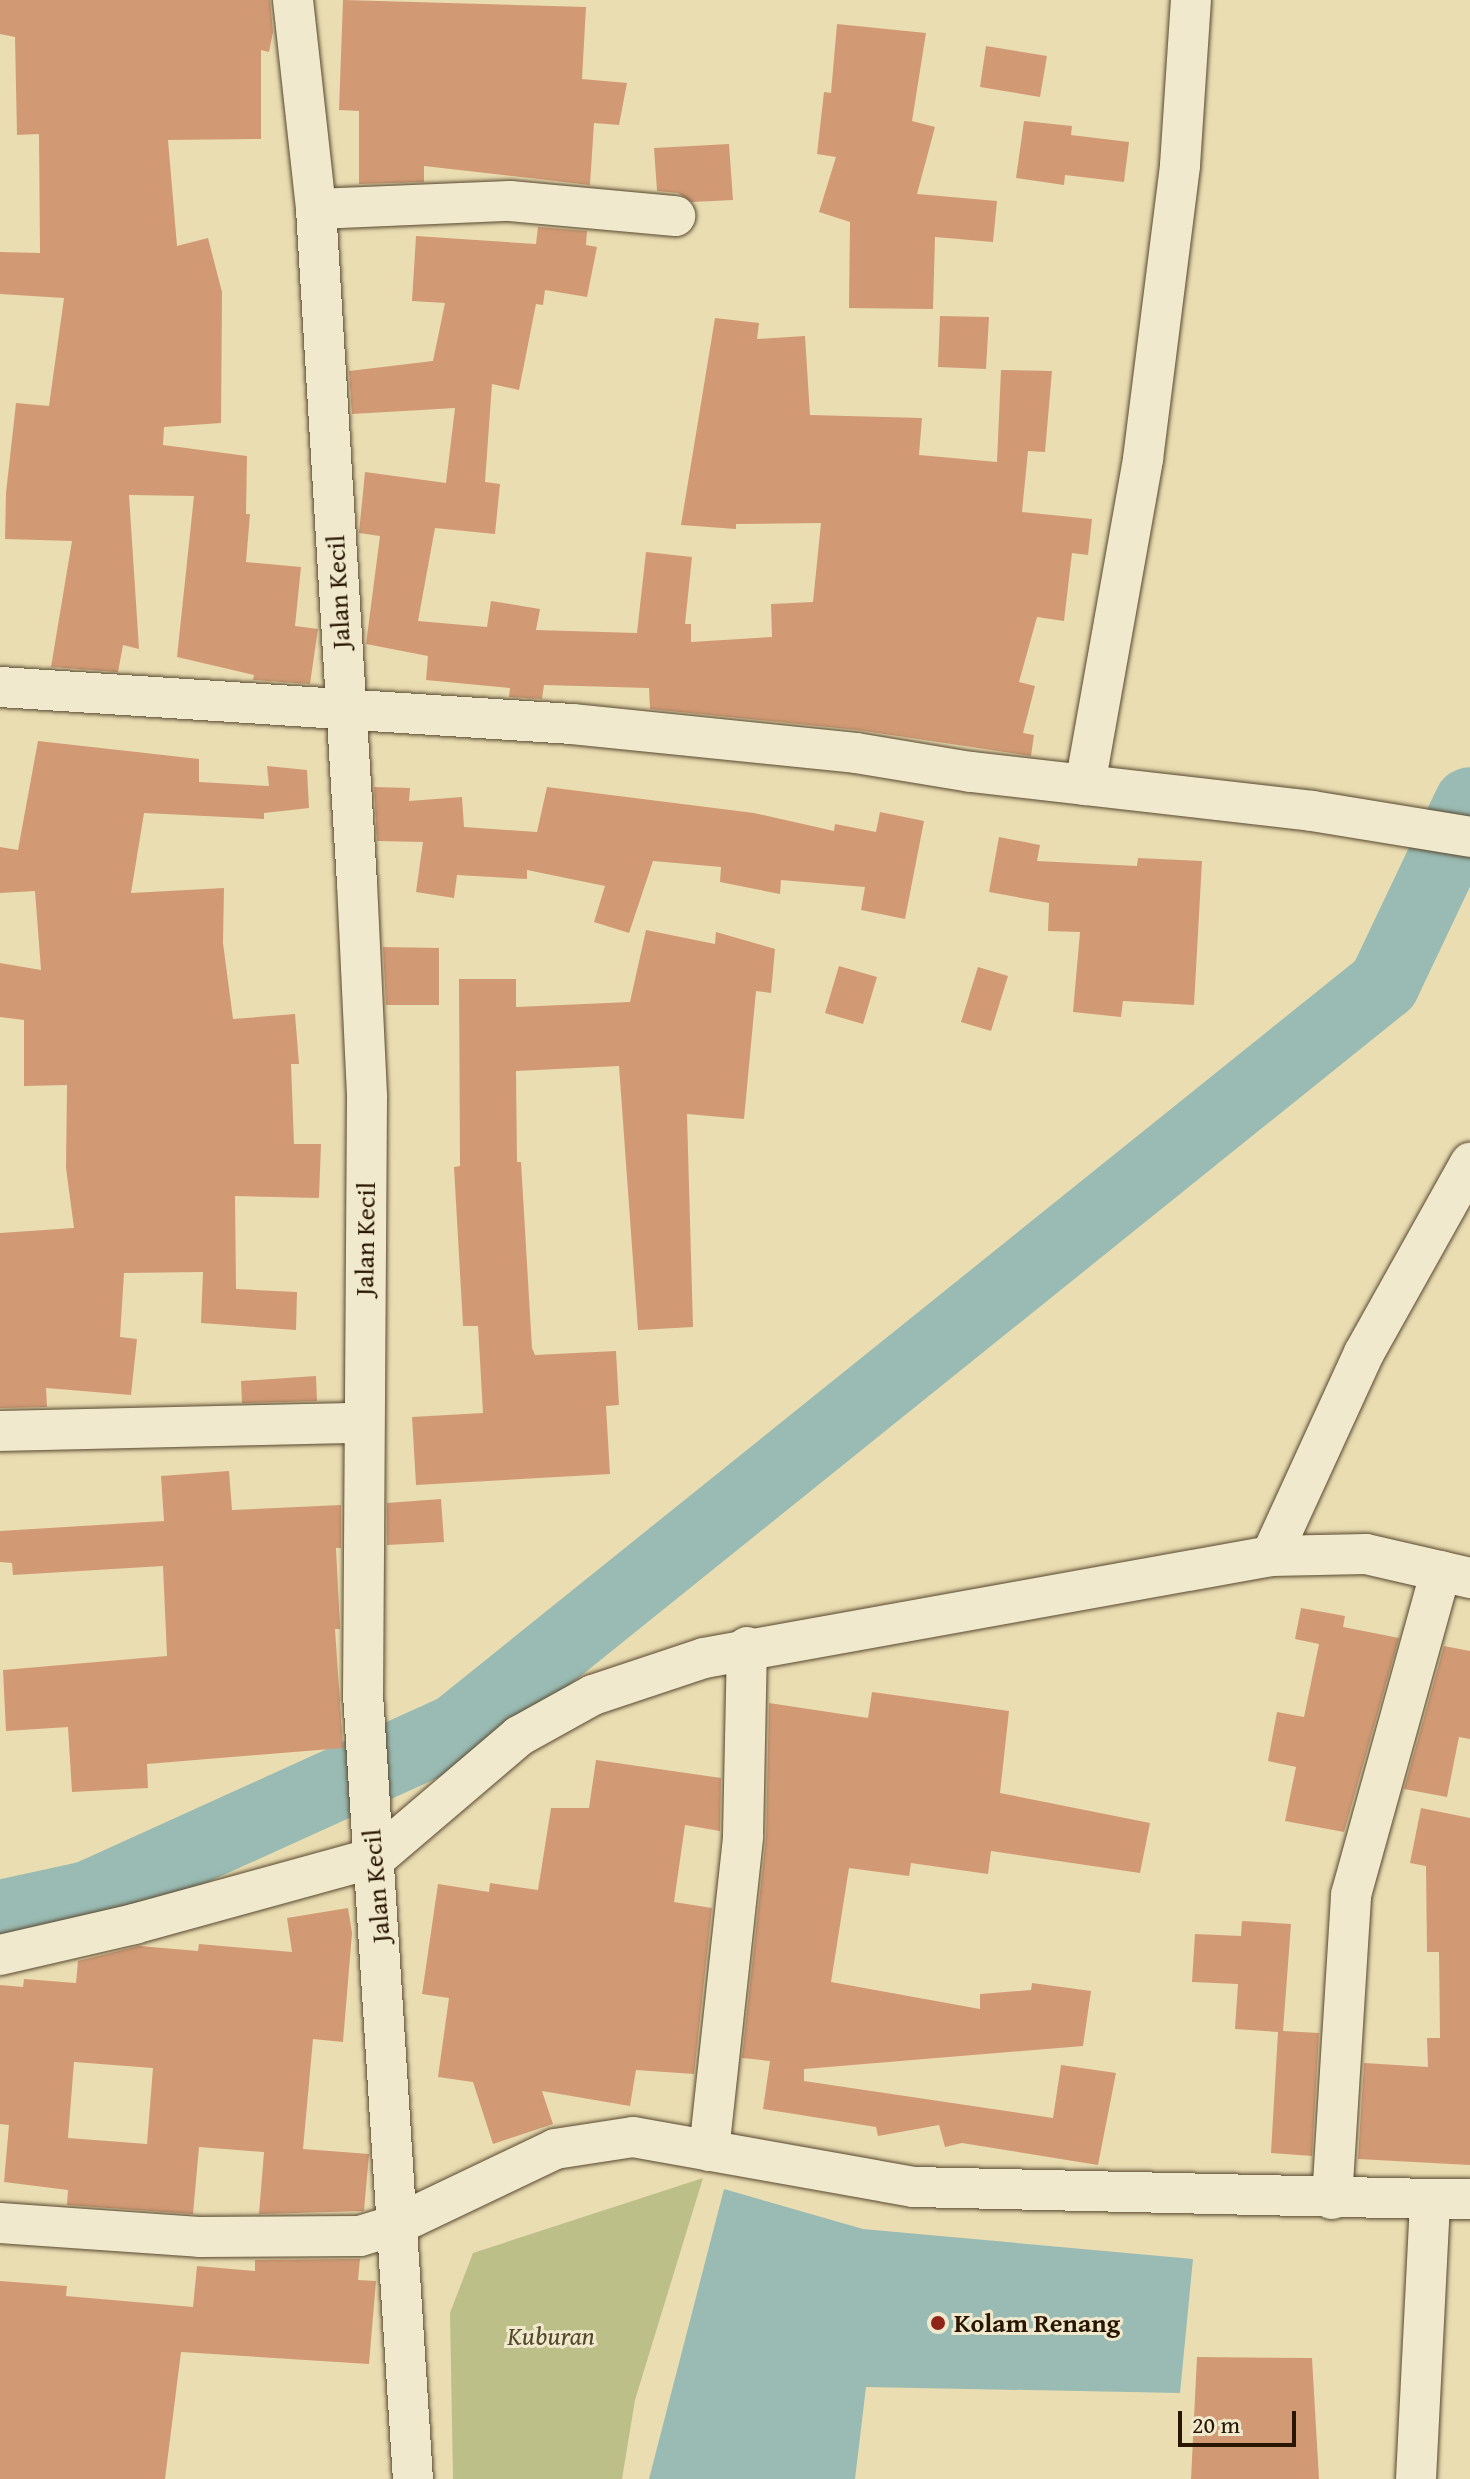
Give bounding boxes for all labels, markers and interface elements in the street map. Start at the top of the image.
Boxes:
street label: Jalan Kecil [319,534,357,650]
street label: Jalan Kecil [348,1182,382,1296]
street label: Jalan Kecil [355,1828,397,1944]
place label: Kolam Renang [954,2307,1120,2339]
marker: Kolam Renang [929,2314,947,2332]
park label: Kuburan [507,2320,595,2352]
scale bar [1182,2395,1300,2445]
text: 20 m [1192,2407,1240,2442]

